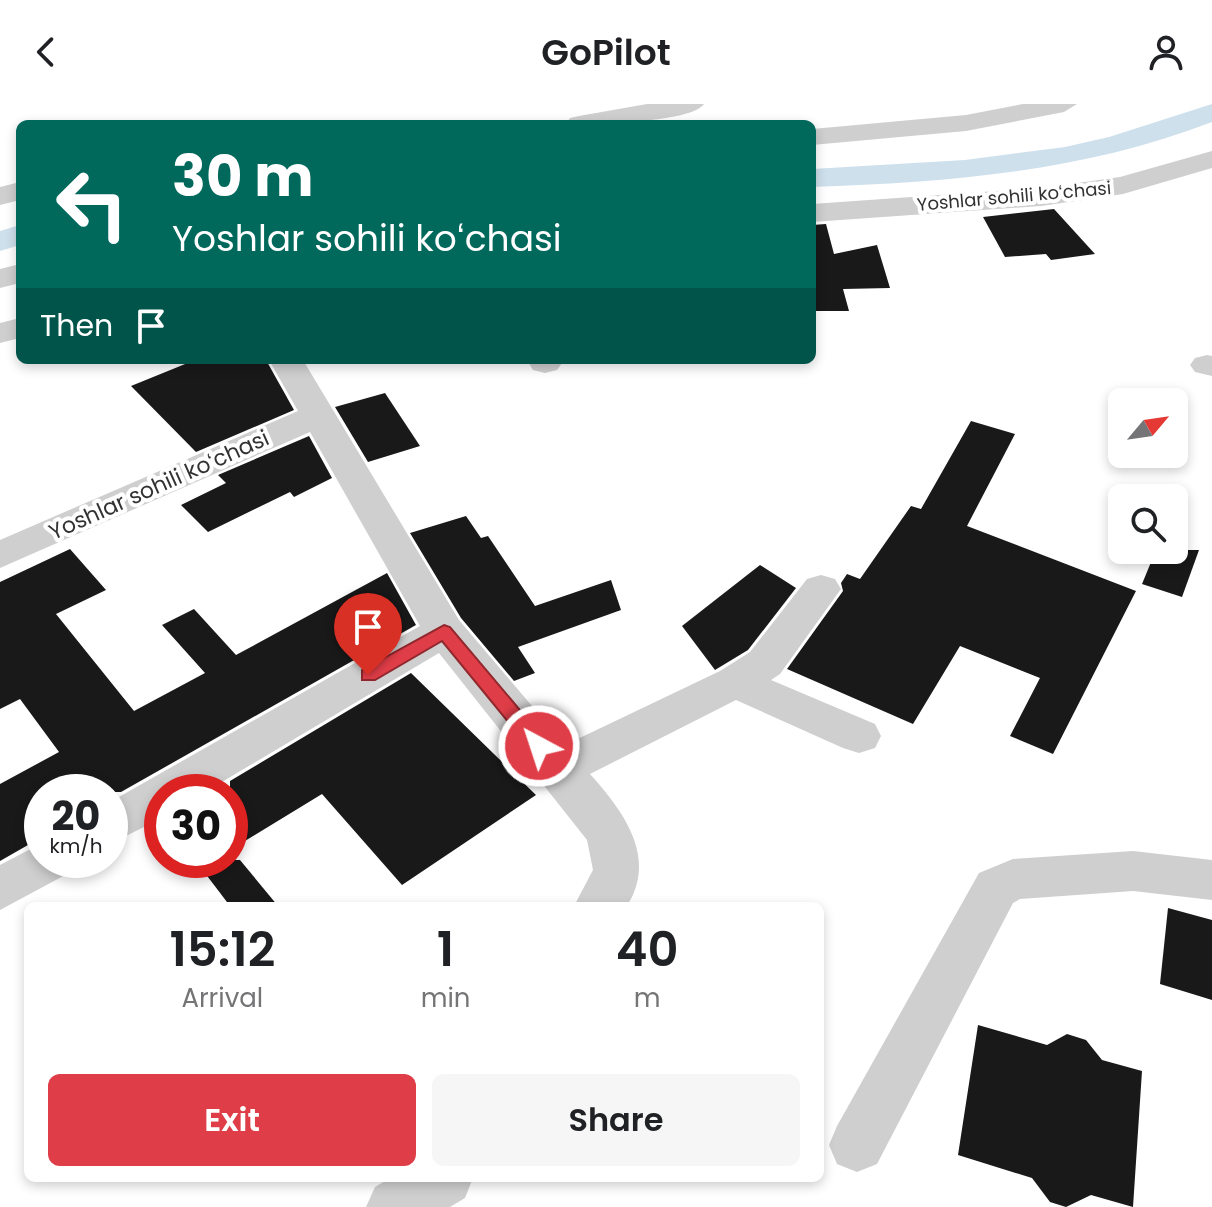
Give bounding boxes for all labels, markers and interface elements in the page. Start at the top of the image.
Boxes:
text: GoPilot [541,27,671,78]
icon: back [24,30,68,74]
icon: person [1144,30,1188,74]
text: 30 m [172,137,314,216]
icon: left [40,152,144,256]
street label: Yoshlar sohili koʻchasi [916,175,1112,217]
text: Yoshlar sohili koʻchasi [172,213,562,264]
text: Then [40,304,113,347]
icon: arrive [129,304,173,348]
north arrow [1108,388,1188,468]
map controls [1108,388,1188,564]
street label: Yoshlar sohili koʻchasi [44,422,274,548]
button: search [1108,484,1188,564]
pin [334,593,402,675]
icon: arrive [346,605,390,649]
position arrow [497,704,581,788]
speed limit sign: 30 [144,774,248,878]
text: 20 [52,788,100,844]
text: km/h [49,832,103,860]
text: 15:12 [169,916,275,983]
text: 1 [437,916,454,983]
text: 40 [616,916,679,983]
text: Arrival [181,980,263,1016]
text: min [421,980,470,1016]
text: m [634,980,661,1016]
button: Exit [48,1074,416,1166]
button: Share [432,1074,800,1166]

